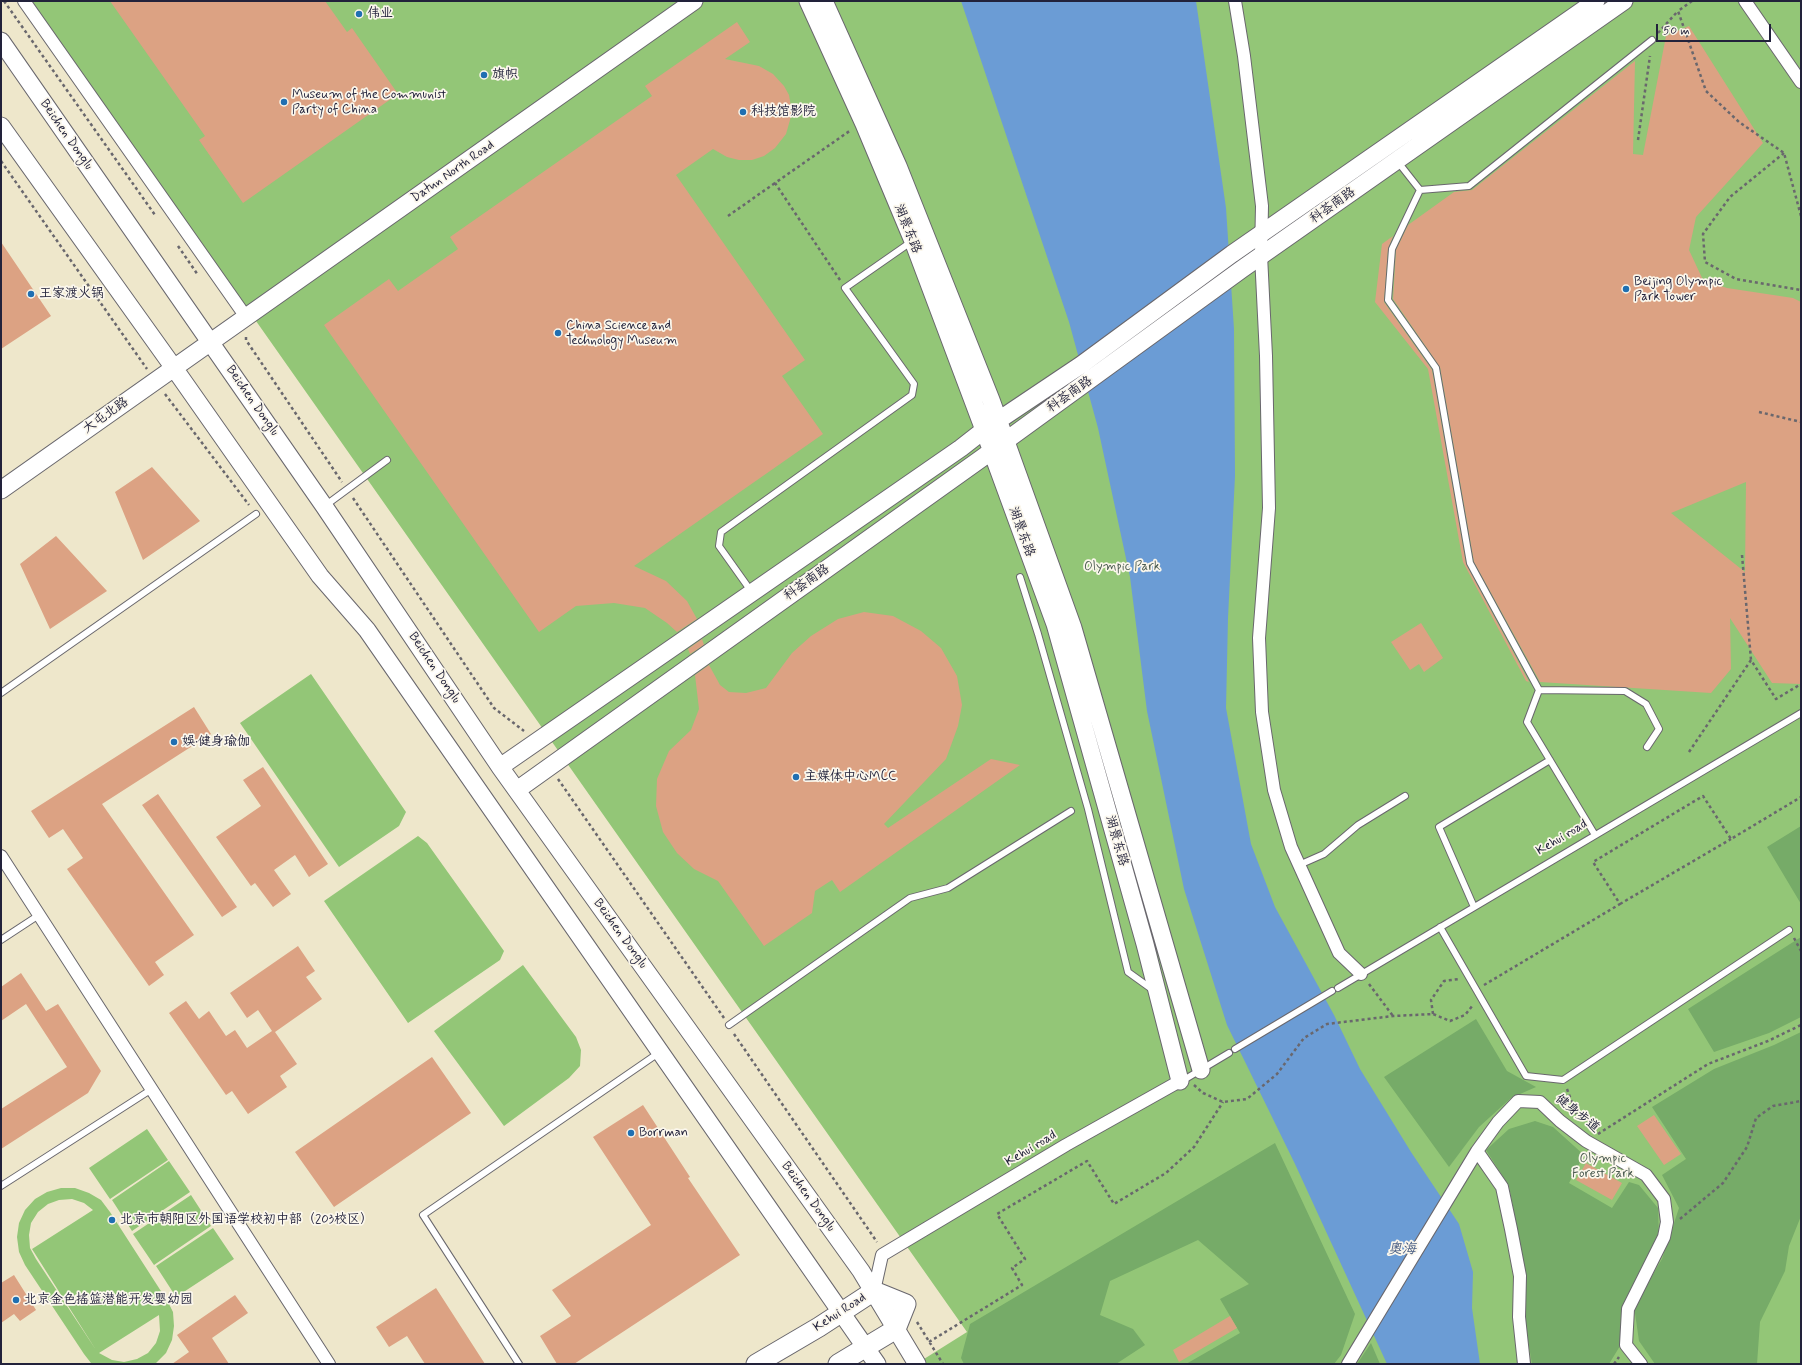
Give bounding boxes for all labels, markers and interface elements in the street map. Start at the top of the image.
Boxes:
place label: 伟业 [367,6,393,22]
marker: 伟业 [354,9,364,19]
scale bar [1658,16,1773,42]
text: 50 m [1663,23,1690,39]
place label: 旗帜 [492,67,518,83]
marker: 旗帜 [479,70,489,80]
place label: Museum of the Communist Party of China [292,87,446,118]
street label: Beichen Donglu [36,97,96,173]
marker: Museum of the Communist Party of China [279,97,289,107]
place label: 科技馆影院 [751,104,816,120]
marker: 科技馆影院 [738,107,748,117]
street label: Datun North Road [409,138,497,206]
street label: 科荟南路 [1307,185,1359,227]
street label: 湖景东路 [890,202,924,256]
place label: Beijing Olympic Park Tower [1634,274,1723,305]
marker: Beijing Olympic Park Tower [1621,284,1631,294]
place label: 王家渡火锅 [39,286,104,302]
marker: 王家渡火锅 [26,289,36,299]
place label: China Science and Technology Museum [566,318,677,349]
marker: China Science and Technology Museum [553,328,563,338]
street label: Beichen Donglu [222,363,282,439]
street label: 科荟南路 [1044,374,1096,416]
street label: 大屯北路 [80,395,132,437]
street label: 湖景东路 [1005,505,1037,559]
park label: Olympic Park [1084,559,1160,575]
street label: 科荟南路 [781,562,833,604]
street label: Beichen Donglu [405,630,463,706]
place label: 娱·健身瑜伽 [182,734,250,750]
marker: 娱·健身瑜伽 [169,737,179,747]
place label: 主媒体中心MCC [804,769,896,785]
marker: 主媒体中心MCC [791,772,801,782]
street label: 湖景东路 [1101,814,1131,868]
street label: Kehui road [1534,817,1590,859]
street label: Beichen Donglu [589,896,651,972]
street label: 健身步道 [1552,1092,1602,1136]
place label: Borrman [639,1125,688,1141]
marker: Borrman [626,1128,636,1138]
street label: Kehui road [1003,1128,1059,1170]
park label: Olympic Forest Park [1572,1151,1634,1182]
street label: Beichen Donglu [777,1159,839,1235]
place label: 北京市朝阳区外国语学校初中部（203校区） [120,1212,373,1228]
marker: 北京市朝阳区外国语学校初中部（203校区） [107,1215,117,1225]
water label: 奥海 [1388,1242,1416,1258]
street label: Kehui Road [811,1290,869,1336]
place label: 北京金色摇篮潜能开发婴幼园 [24,1292,193,1308]
marker: 北京金色摇篮潜能开发婴幼园 [11,1295,21,1305]

